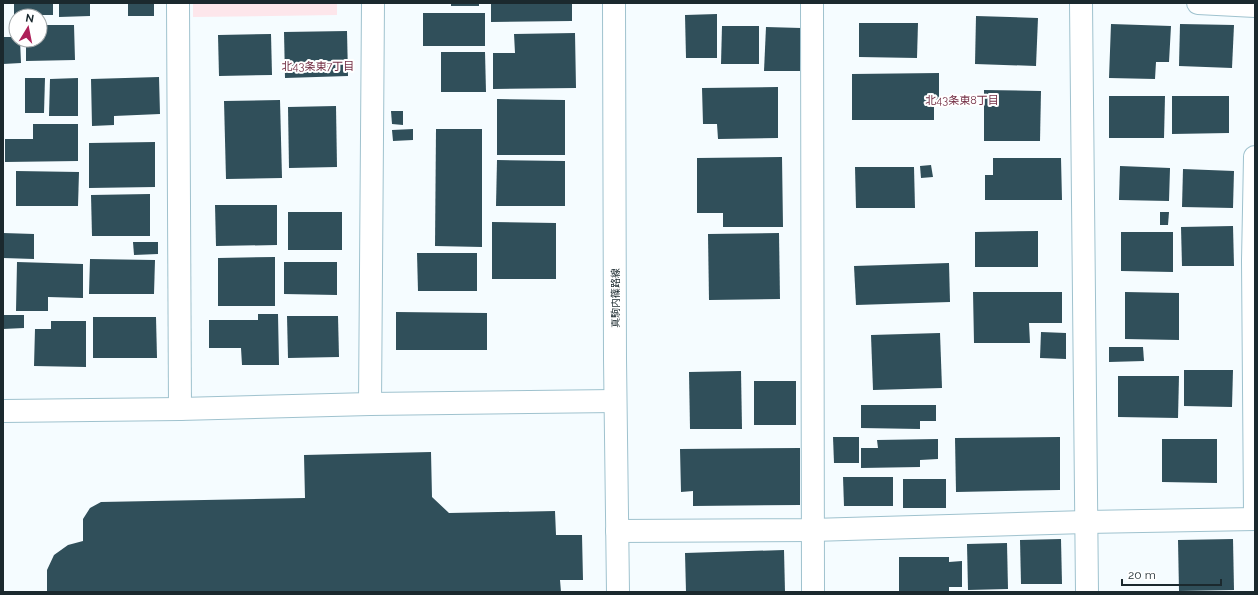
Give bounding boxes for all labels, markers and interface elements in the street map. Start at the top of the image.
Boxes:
north arrow [8,8,48,48]
text: N [24,12,35,26]
district label: 北43条東7丁目 [282,60,354,73]
district label: 北43条東8丁目 [925,94,999,107]
street label: 真駒内篠路線 [610,268,621,328]
scale bar [1122,561,1221,587]
text: 20 m [1128,568,1156,582]

